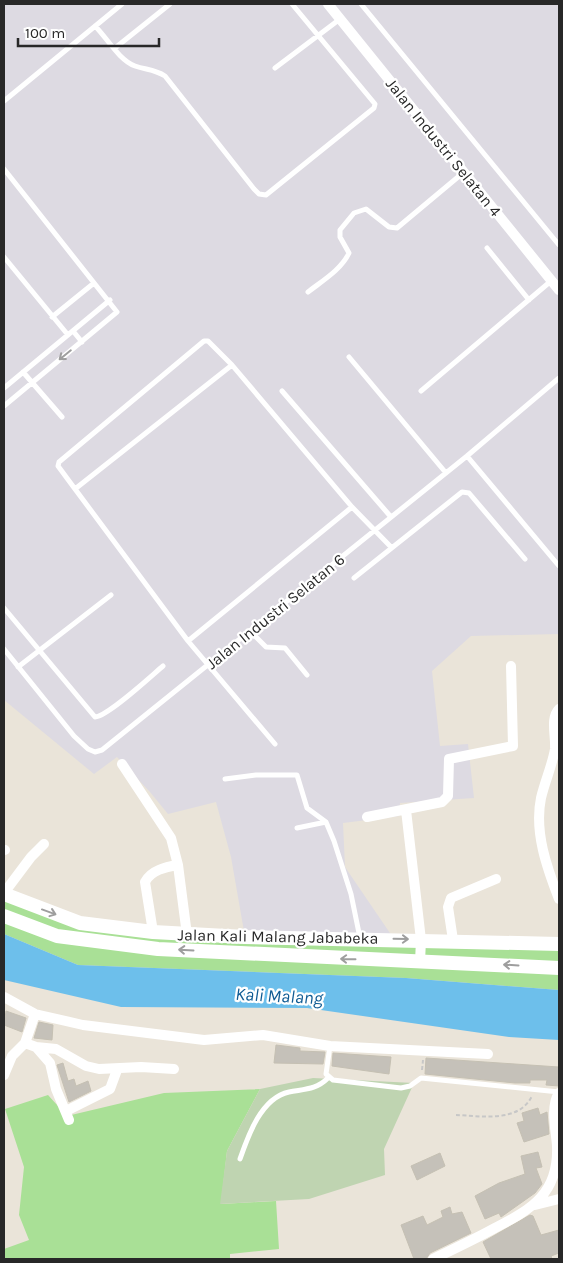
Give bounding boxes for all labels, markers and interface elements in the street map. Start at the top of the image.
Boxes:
scale bar [18,15,159,47]
text: 100 m [25,24,65,42]
street label: Jalan Industri Selatan 4 [382,74,505,220]
one-way arrow [59,350,72,361]
street label: Jalan Industri Selatan 6 [202,550,348,673]
one-way arrow [41,908,56,917]
street label: Jalan Kali Malang Jababeka [177,925,379,948]
one-way arrow [393,934,409,944]
one-way arrow [178,946,194,955]
one-way arrow [340,954,356,964]
one-way arrow [503,961,519,970]
water label: Kali Malang [235,983,324,1009]

